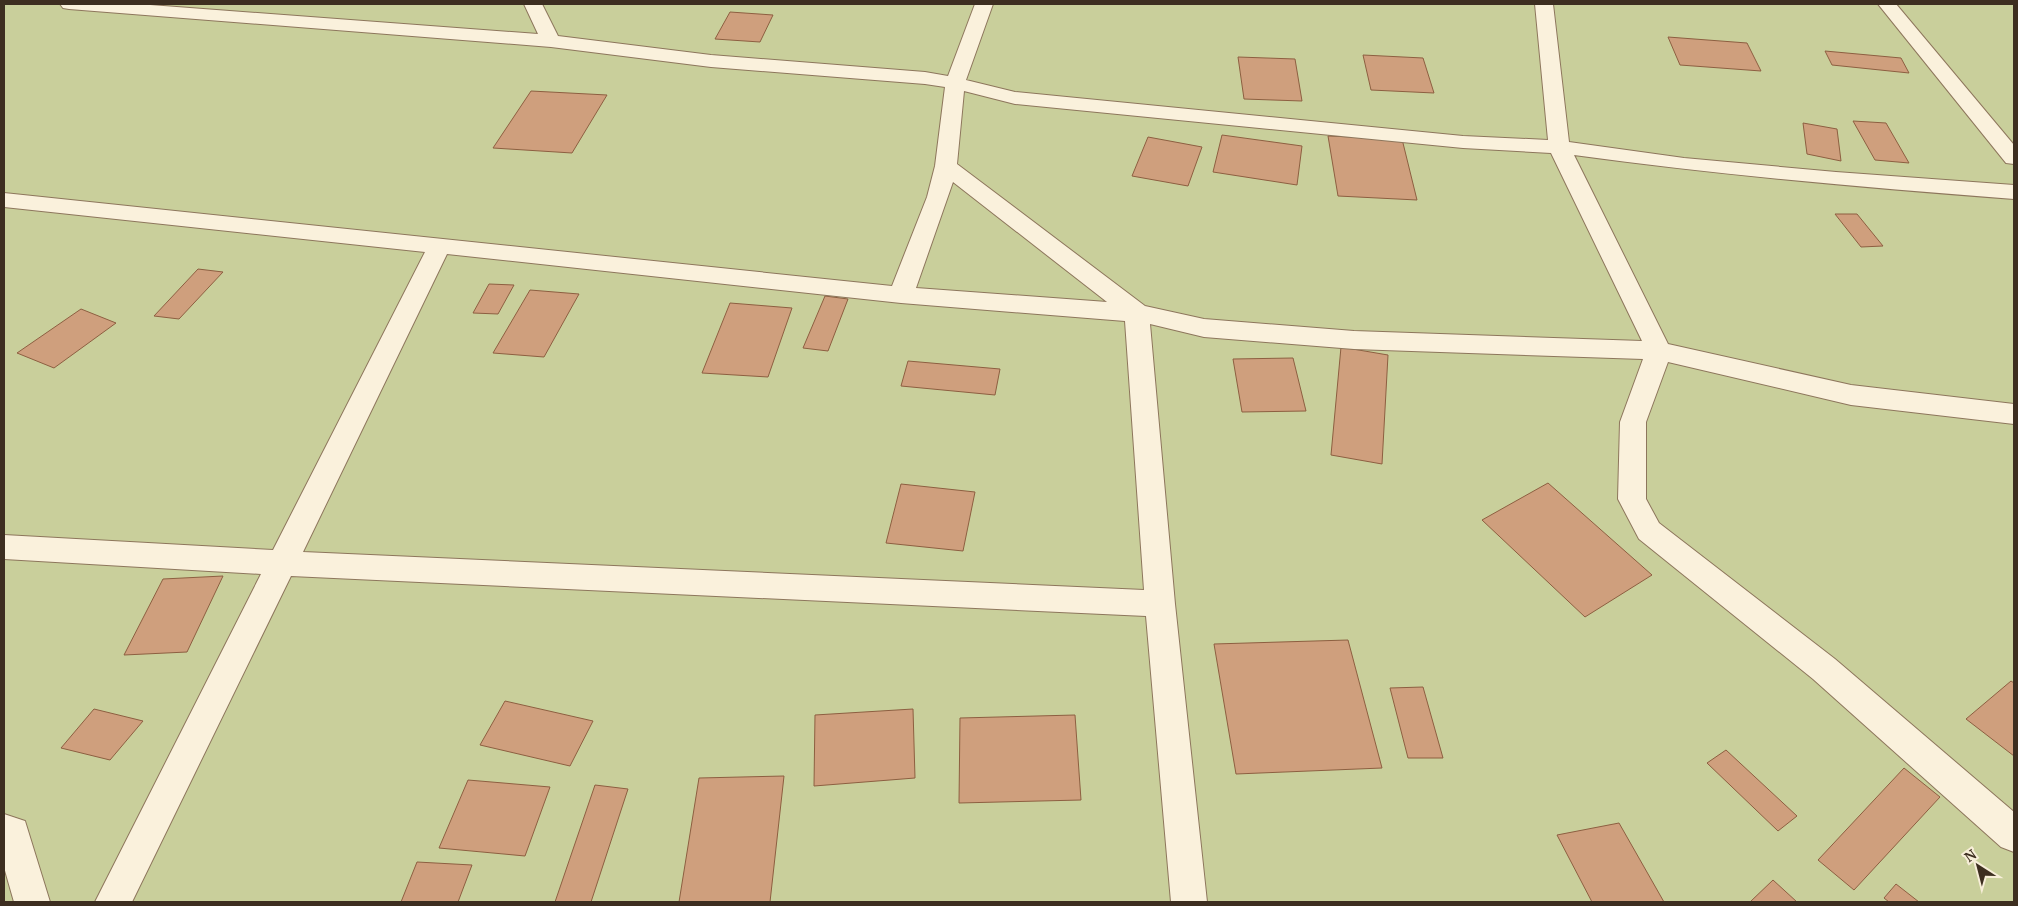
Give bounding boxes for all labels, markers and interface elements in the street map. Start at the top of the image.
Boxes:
north arrow [1953,841,2003,891]
text: N [1960,844,1980,866]

